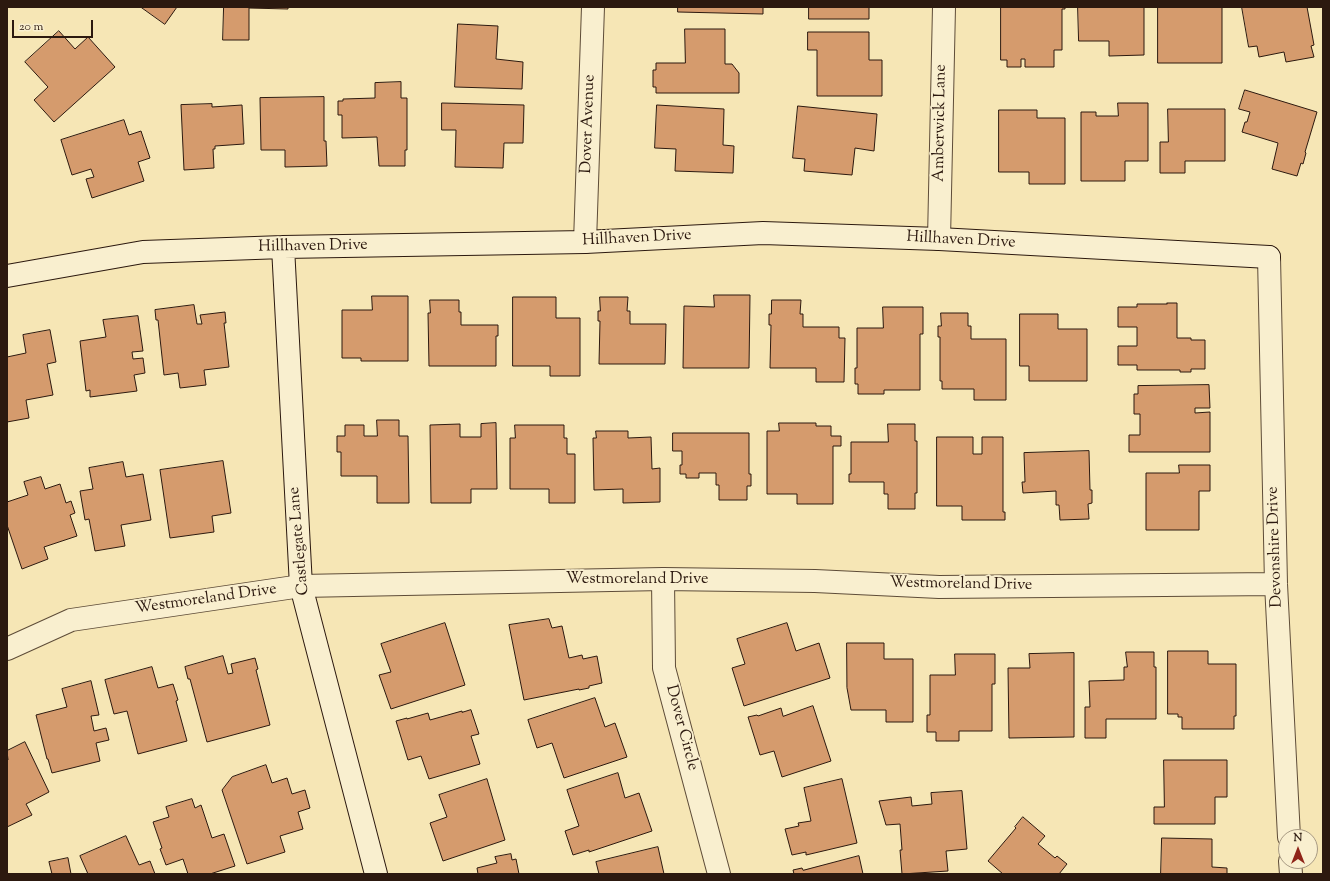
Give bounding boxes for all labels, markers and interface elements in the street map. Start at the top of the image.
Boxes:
scale bar [14,12,95,38]
text: 20 m [19,18,43,36]
street label: Amberwick Lane [930,64,952,182]
street label: Dover Avenue [578,74,600,174]
street label: Hillhaven Drive [582,227,692,251]
street label: Hillhaven Drive [906,229,1016,253]
street label: Hillhaven Drive [258,236,368,258]
street label: Castlegate Lane [286,486,314,596]
street label: Devonshire Drive [1264,486,1288,608]
street label: Westmoreland Drive [566,570,708,590]
street label: Westmoreland Drive [889,574,1033,596]
street label: Westmoreland Drive [134,581,278,619]
street label: Dover Circle [660,683,702,773]
north arrow [1278,829,1318,869]
text: N [1294,830,1302,846]

